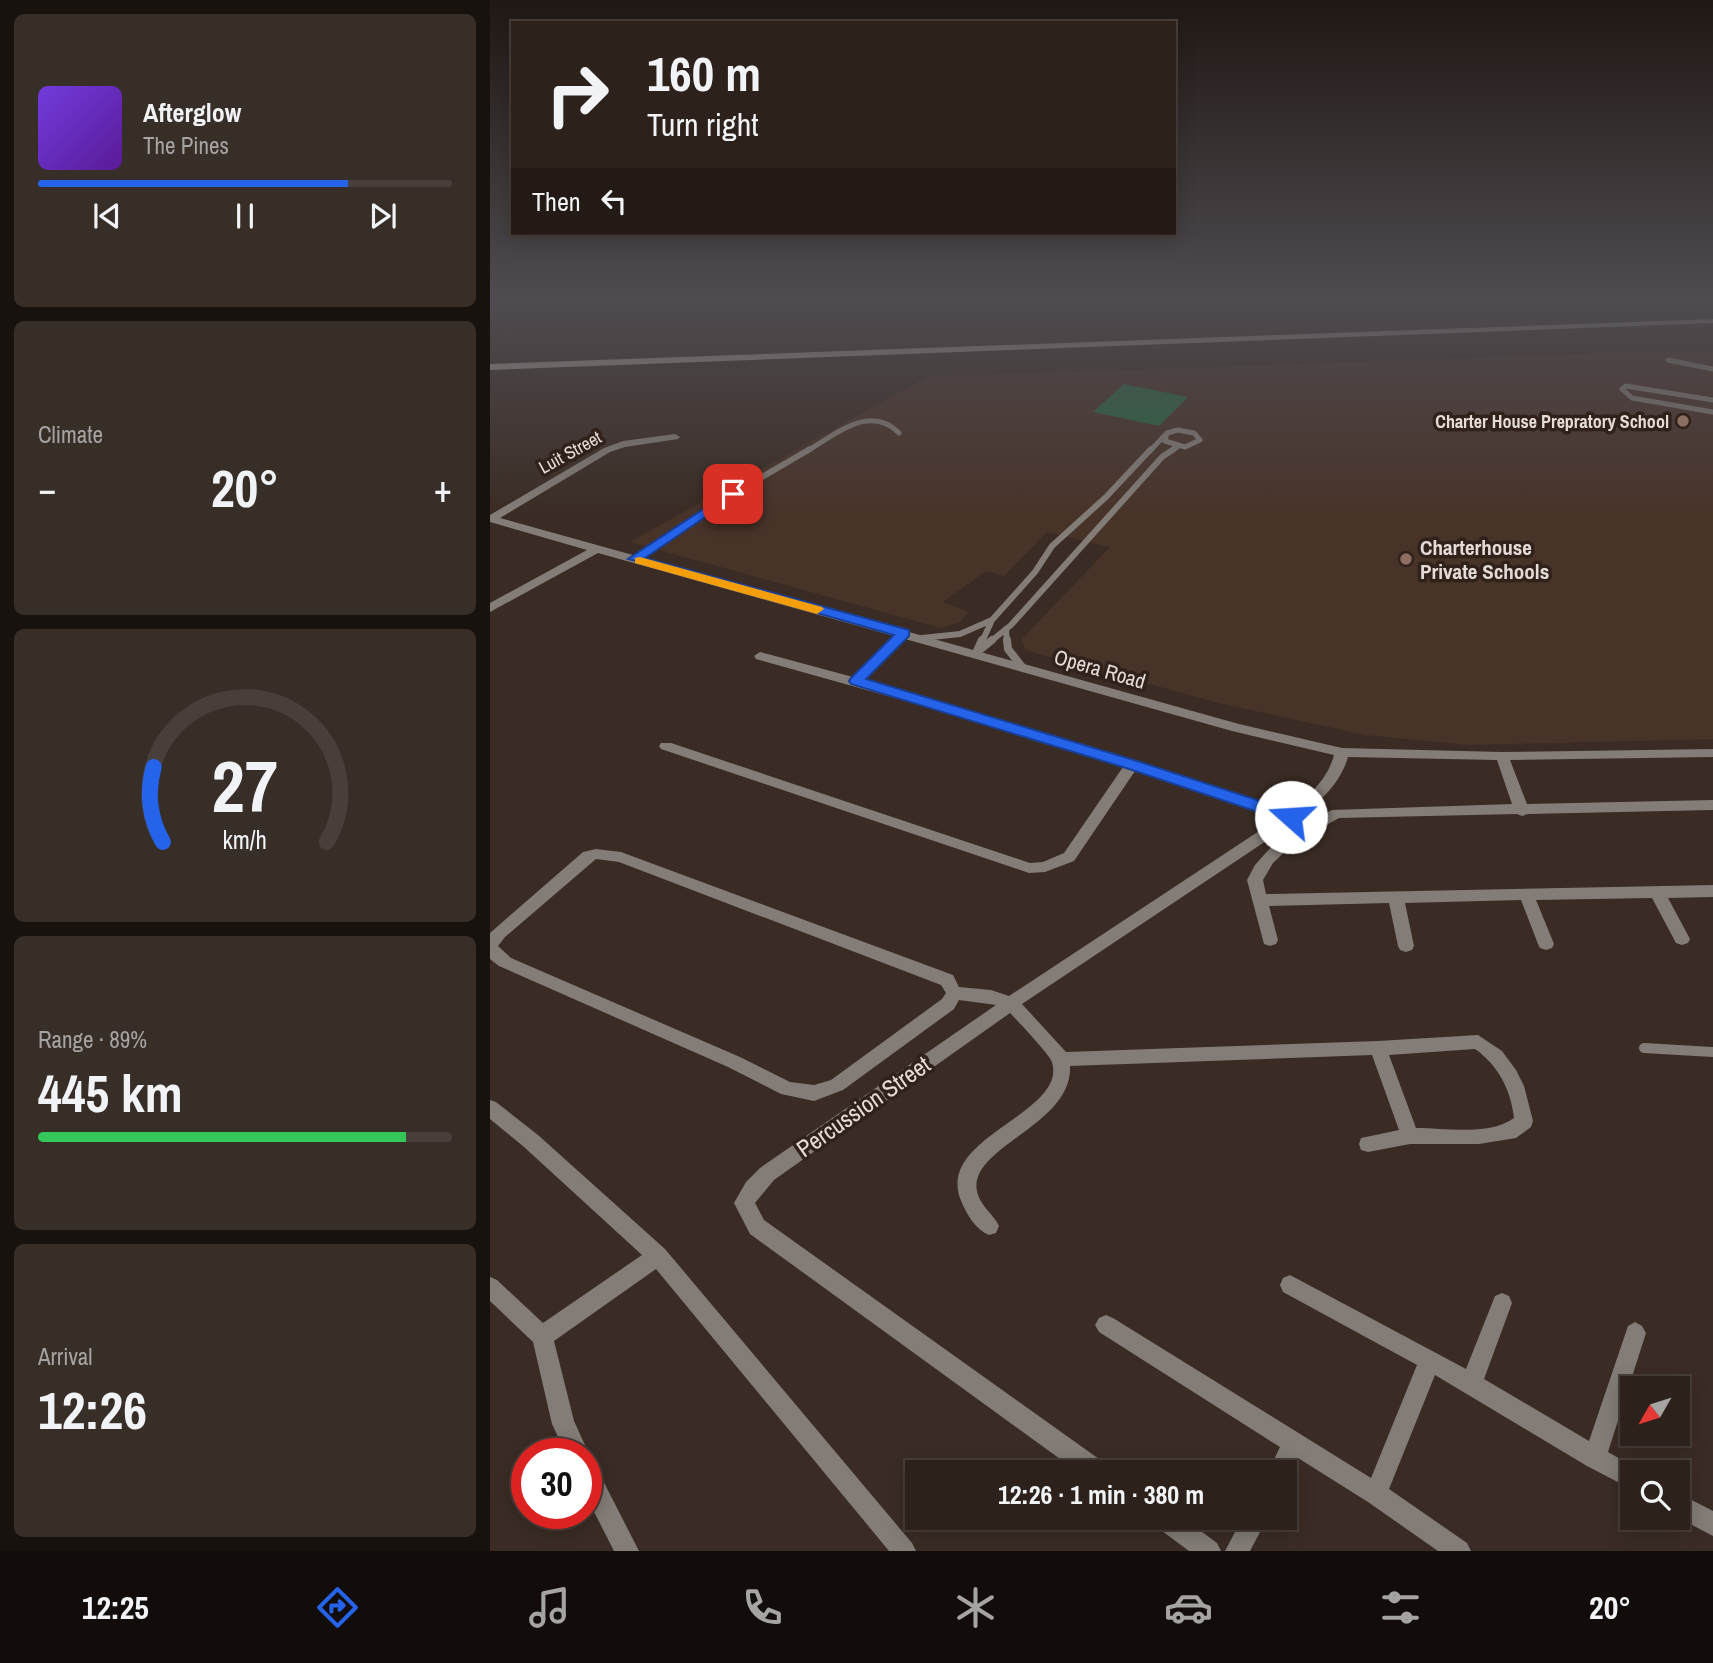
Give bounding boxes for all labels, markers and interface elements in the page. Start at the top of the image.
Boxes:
text: 160 m [647,40,761,106]
icon: right [532,49,623,140]
text: Afterglow [143,95,241,130]
text: Turn right [647,103,759,146]
text: The Pines [143,130,229,161]
icon: left [595,182,633,220]
text: Then [532,184,581,219]
icon: previous [88,197,126,235]
icon: pause [226,197,264,235]
icon: next [364,197,402,235]
place label: Charter House Prepratory School [1435,409,1669,434]
marker: Charter House Prepratory School [1675,413,1691,429]
text: Climate [38,419,103,450]
street label: Luit Street [534,425,606,479]
text: 20° [211,453,279,523]
text: − [38,463,56,514]
text: + [434,463,452,514]
pin [703,464,763,524]
icon: arrive [714,475,752,513]
place label: Charterhouse Private Schools [1420,533,1549,586]
marker: Charterhouse Private Schools [1398,551,1414,567]
street label: Opera Road [1051,642,1149,696]
text: 27 [212,737,278,835]
position arrow [1254,780,1328,854]
text: km/h [223,822,267,856]
text: Range · 89% [38,1024,147,1055]
street label: Percussion Street [790,1048,937,1164]
text: 445 km [38,1058,183,1128]
text: Arrival [38,1341,93,1372]
text: 12:26 [38,1375,147,1445]
north arrow [1620,1376,1690,1446]
map controls [1620,1376,1690,1530]
speed limit sign: 30 [511,1438,602,1529]
button: search [1620,1460,1690,1530]
text: 12:26 · 1 min · 380 m [998,1477,1204,1512]
icon: directions [313,1583,362,1632]
icon: music [525,1583,574,1632]
icon: phone [738,1583,787,1632]
icon: climate [951,1583,1000,1632]
icon: car [1164,1583,1213,1632]
icon: filters [1376,1583,1425,1632]
text: 12:25 [82,1586,149,1629]
text: 20° [1589,1586,1631,1629]

